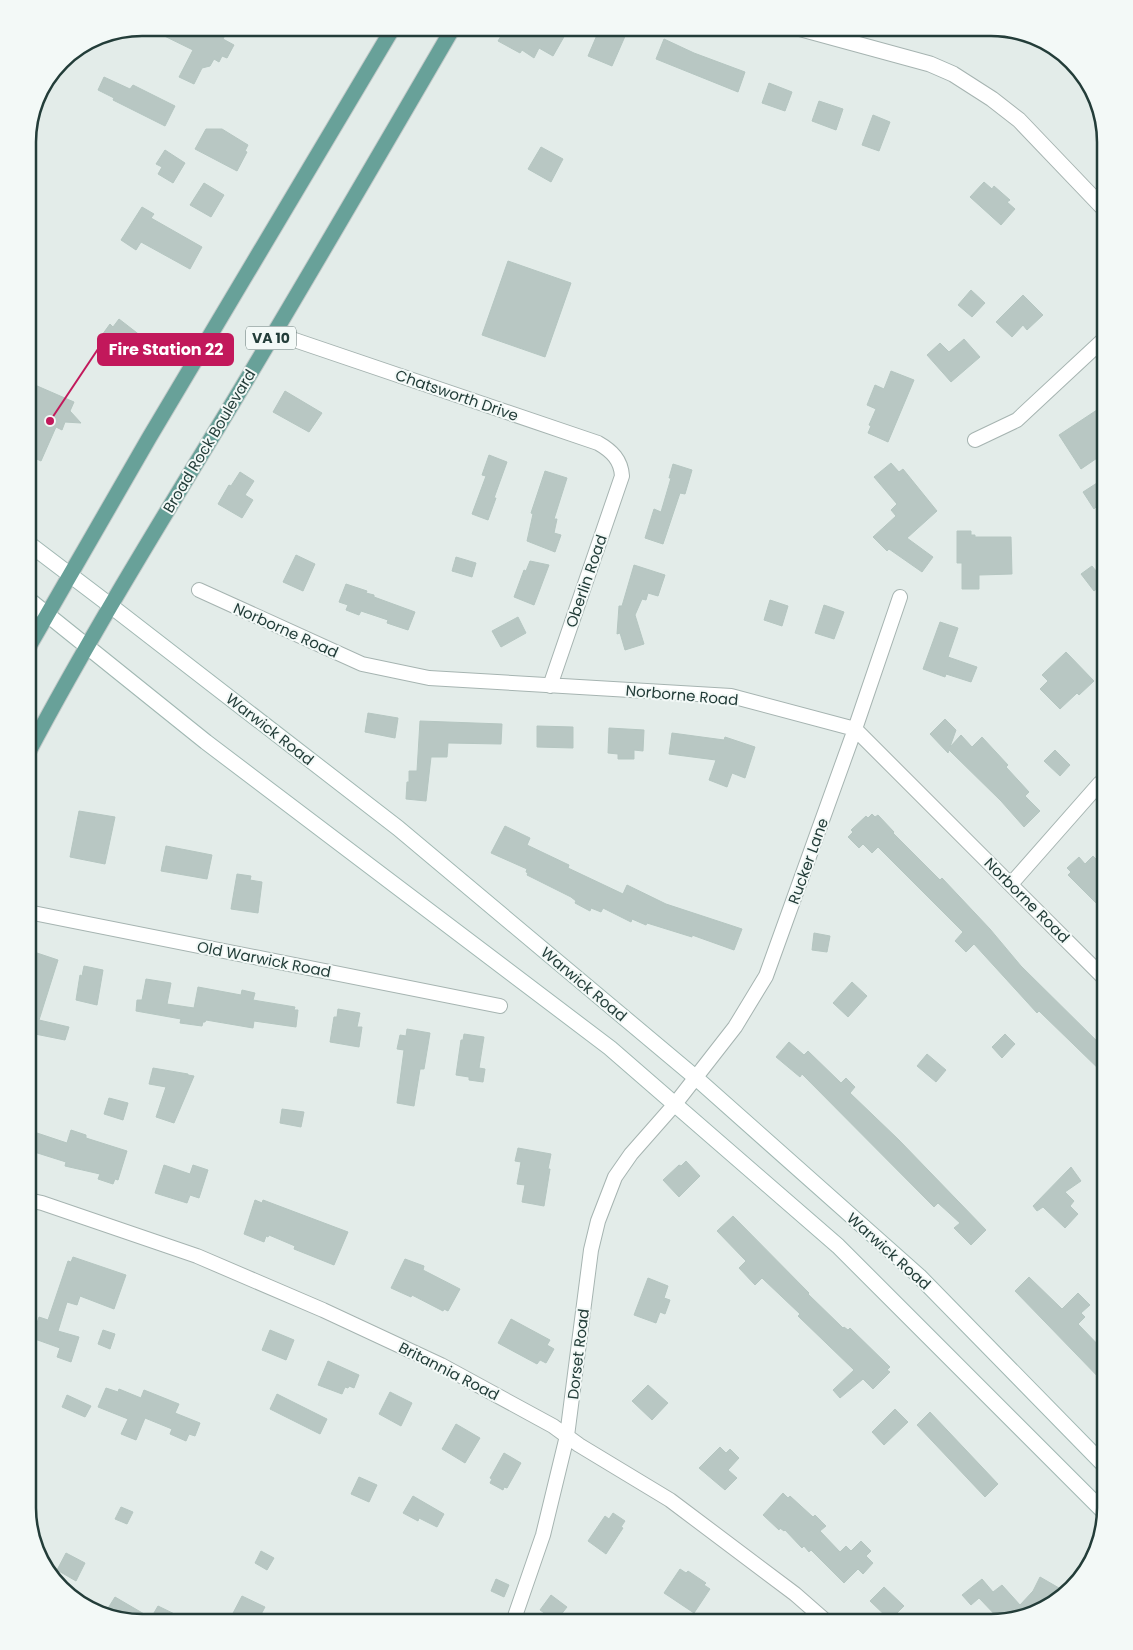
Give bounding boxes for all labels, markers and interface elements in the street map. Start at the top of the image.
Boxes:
road number: VA 10 [246,326,296,349]
callout: Fire Station 22 [98,334,233,365]
text: Fire Station 22 [109,338,223,361]
street label: Chatsworth Drive [393,364,521,426]
street label: Broad Rock Boulevard [158,365,260,517]
street label: Oberlin Road [560,532,612,630]
street label: Norborne Road [230,597,342,663]
street label: Norborne Road [625,680,739,710]
street label: Warwick Road [222,688,318,770]
street label: Rucker Lane [783,815,833,907]
street label: Norborne Road [980,853,1074,947]
street label: Old Warwick Road [195,936,333,982]
street label: Warwick Road [537,942,631,1026]
street label: Warwick Road [843,1208,935,1294]
street label: Dorset Road [562,1307,594,1401]
street label: Britannia Road [395,1337,503,1405]

